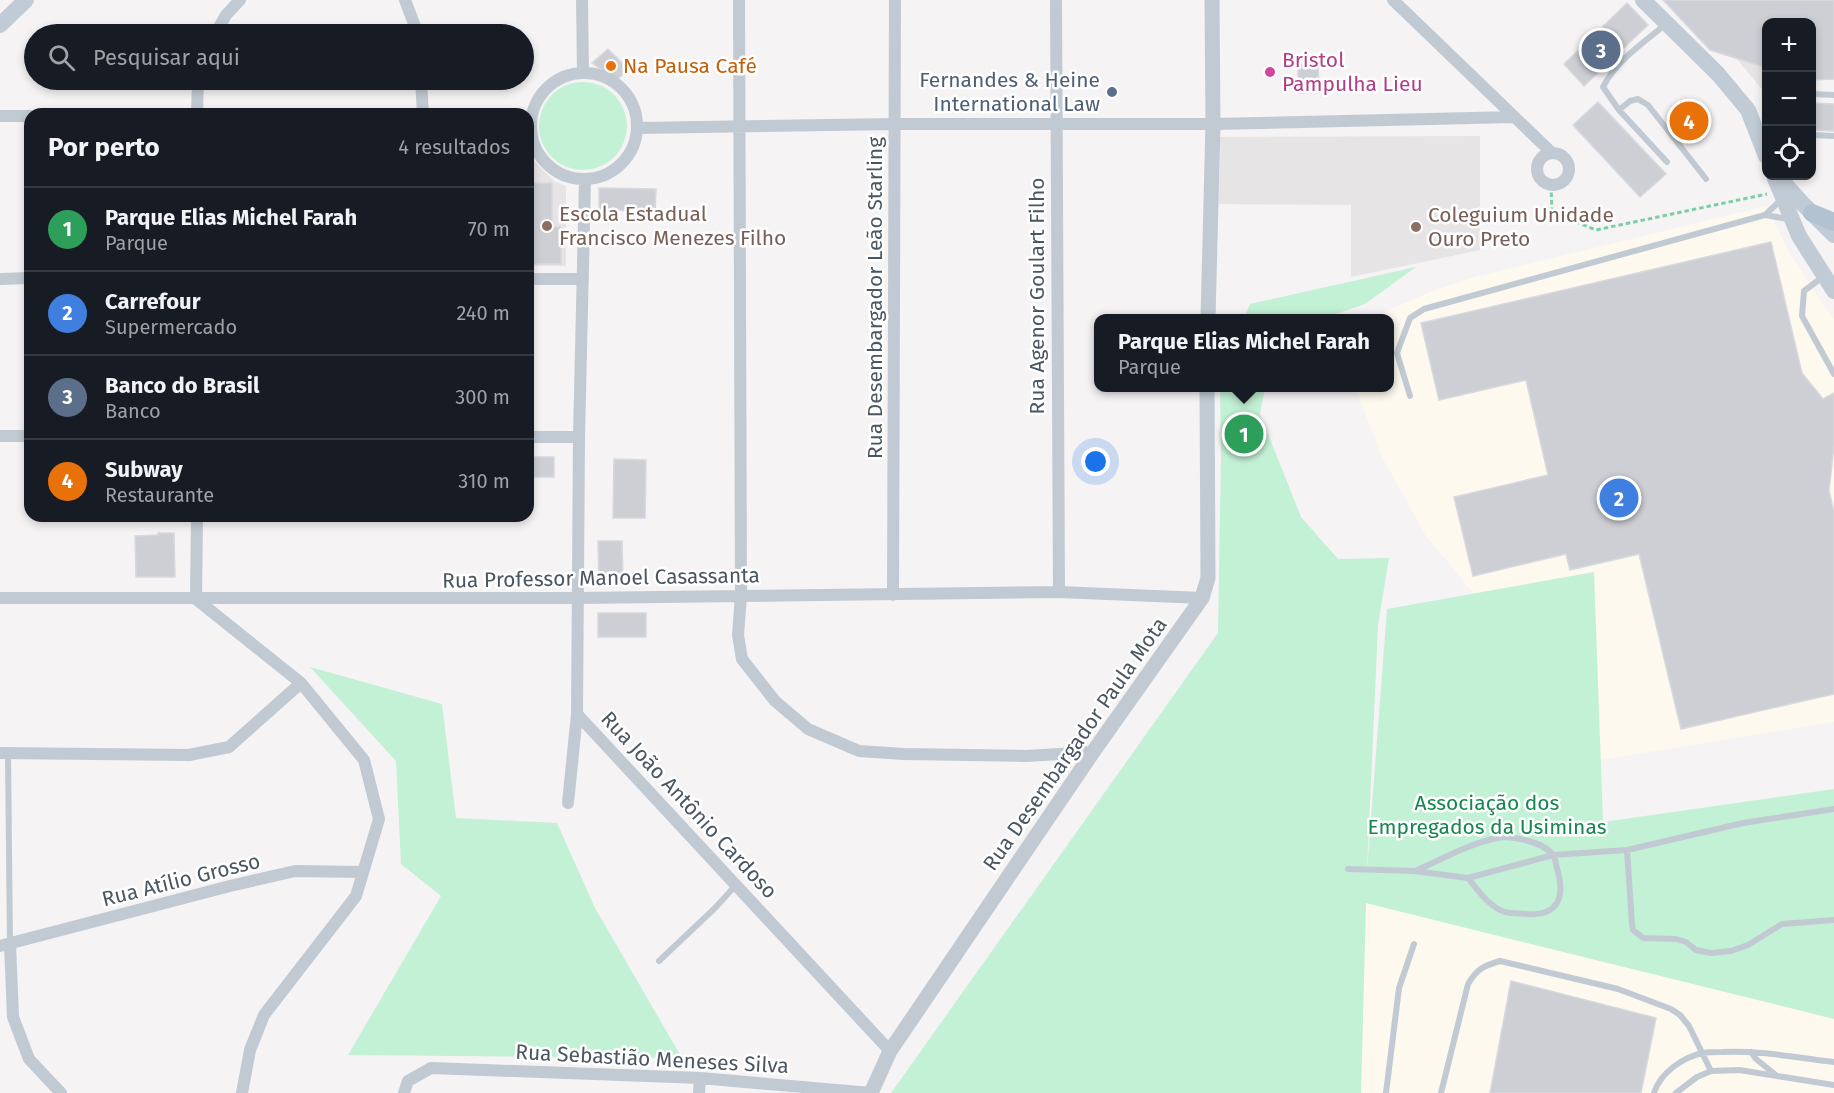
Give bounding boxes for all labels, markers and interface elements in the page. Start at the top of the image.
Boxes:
map controls [1762,18,1816,180]
button: + [1762,18,1816,72]
search box [24,24,534,90]
pin: 3 [1582,28,1620,72]
icon: search [45,41,78,74]
text: Pesquisar aqui [93,44,240,71]
place label: Bristol Pampulha Lieu [1282,47,1423,97]
place label: Na Pausa Café [623,53,757,79]
marker: Na Pausa Café [604,59,618,73]
marker: Bristol Pampulha Lieu [1263,65,1277,79]
place label: Fernandes & Heine International Law [919,67,1100,117]
button: − [1762,72,1816,126]
marker: Fernandes & Heine International Law [1105,85,1119,99]
pin: 4 [1670,98,1708,144]
button: locate [1762,126,1816,180]
text: Por perto [48,132,160,163]
text: 4 resultados [398,135,510,159]
street label: Rua Desembargador Leão Starling [862,137,888,459]
street label: Rua Agenor Goulart Filho [1024,178,1050,414]
place label: Escola Estadual Francisco Menezes Filho [559,201,786,251]
place label: Coleguium Unidade Ouro Preto [1428,202,1614,252]
text: Parque Elias Michel Farah [105,204,357,231]
text: 1 [63,217,72,241]
text: 70 m [468,217,510,241]
marker: Escola Estadual Francisco Menezes Filho [540,219,554,233]
marker: Coleguium Unidade Ouro Preto [1409,220,1423,234]
text: Parque [105,231,168,255]
text: Carrefour [105,288,200,315]
text: 2 [62,301,73,325]
text: 240 m [456,301,510,325]
popup [1094,314,1394,392]
text: Supermercado [105,315,237,339]
text: Parque Elias Michel Farah [1118,328,1370,355]
text: Parque [1118,355,1181,379]
text: Banco do Brasil [105,372,260,399]
text: 3 [62,385,73,409]
text: 300 m [455,385,510,409]
text: Banco [105,399,161,423]
pin: 1 [1224,412,1264,456]
your location [1081,447,1110,476]
text: Subway [105,456,183,483]
text: 4 [62,469,73,493]
text: 310 m [458,469,510,493]
pin: 2 [1600,476,1638,520]
text: Restaurante [105,483,214,507]
street label: Rua Professor Manoel Casassanta [442,562,760,594]
street label: Rua Desembargador Paula Mota [977,612,1173,876]
street label: Rua João Antônio Cardoso [595,706,783,904]
park label: Associação dos Empregados da Usiminas [1368,790,1607,840]
street label: Rua Atílio Grosso [99,848,263,912]
street label: Rua Sebastião Meneses Silva [515,1039,789,1079]

